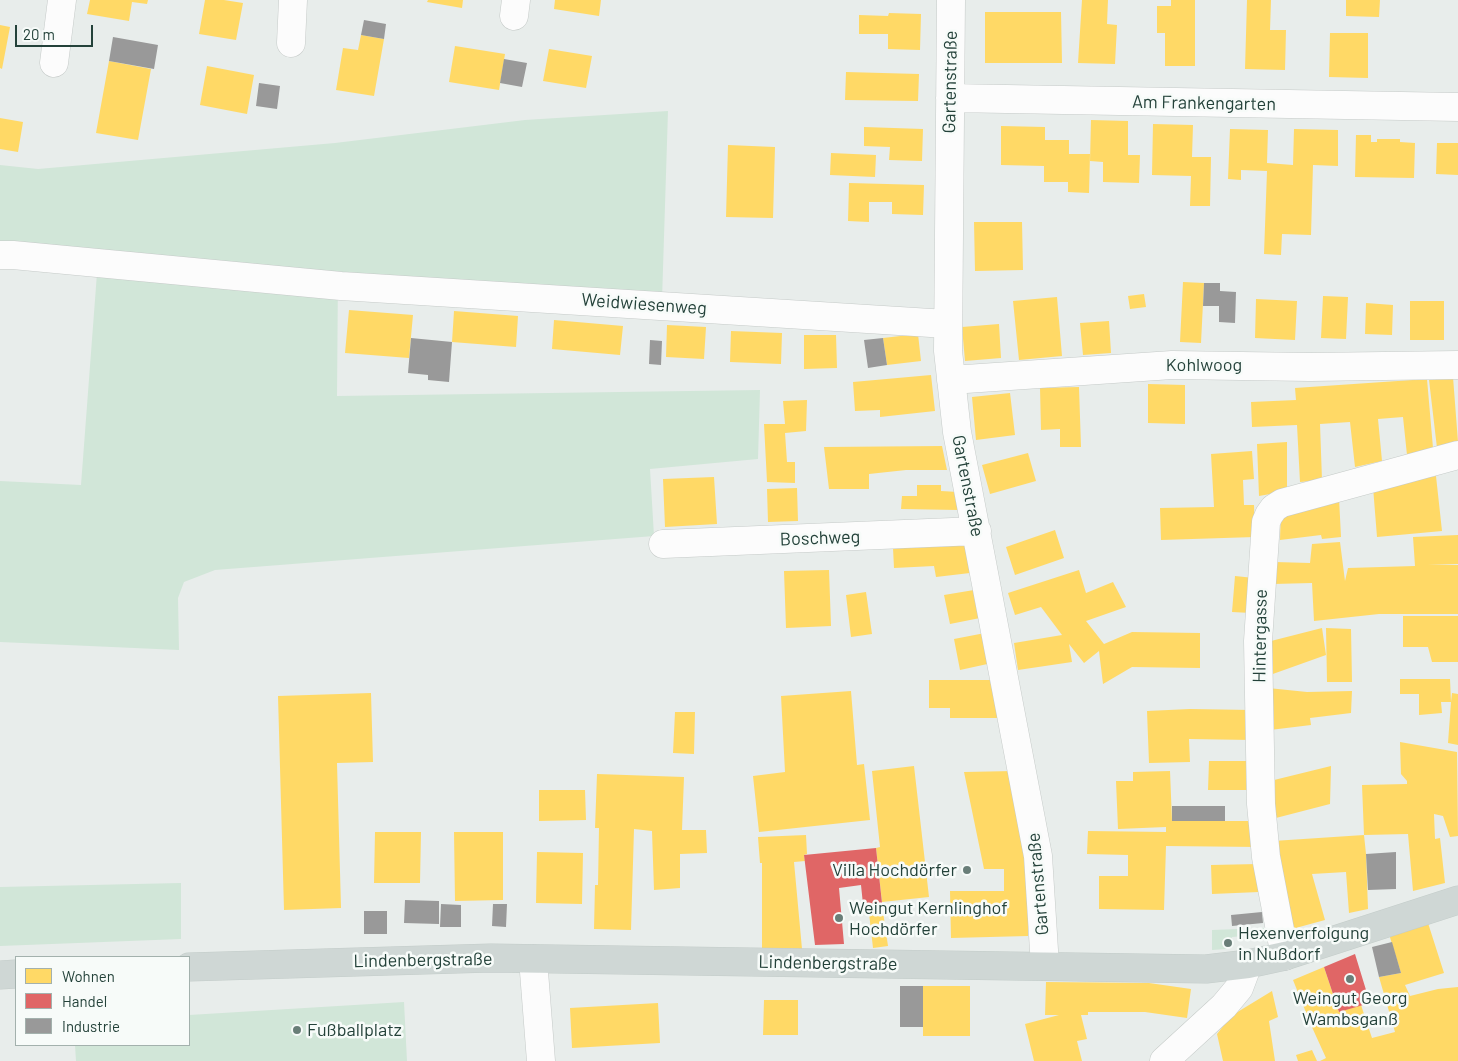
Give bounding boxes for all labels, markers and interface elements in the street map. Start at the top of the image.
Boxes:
scale bar [18,15,95,47]
text: 20 m [23,25,55,43]
street label: Gartenstraße [938,30,962,134]
street label: Am Frankengarten [1132,91,1276,115]
street label: Weidwiesenweg [581,289,707,319]
street label: Kohlwoog [1166,354,1242,376]
street label: Gartenstraße [948,433,988,539]
street label: Boschweg [779,526,861,550]
street label: Hintergasse [1248,589,1272,683]
street label: Gartenstraße [1023,832,1053,936]
place label: Villa Hochdörfer [832,859,957,881]
marker: Villa Hochdörfer [961,864,973,876]
place label: Weingut Kernlinghof Hochdörfer [849,897,1008,940]
marker: Weingut Kernlinghof Hochdörfer [833,912,845,924]
place label: Hexenverfolgung in Nußdorf [1238,922,1369,964]
marker: Hexenverfolgung in Nußdorf [1222,937,1234,949]
street label: Lindenbergstraße [353,948,493,972]
street label: Lindenbergstraße [758,951,898,975]
legend [15,956,190,1046]
text: Wohnen [62,967,115,985]
marker: Weingut Georg Wambsganß [1344,973,1356,985]
place label: Weingut Georg Wambsganß [1293,987,1407,1030]
text: Handel [62,992,107,1010]
text: Industrie [62,1017,120,1035]
place label: Fußballplatz [307,1019,402,1041]
marker: Fußballplatz [291,1024,303,1036]

